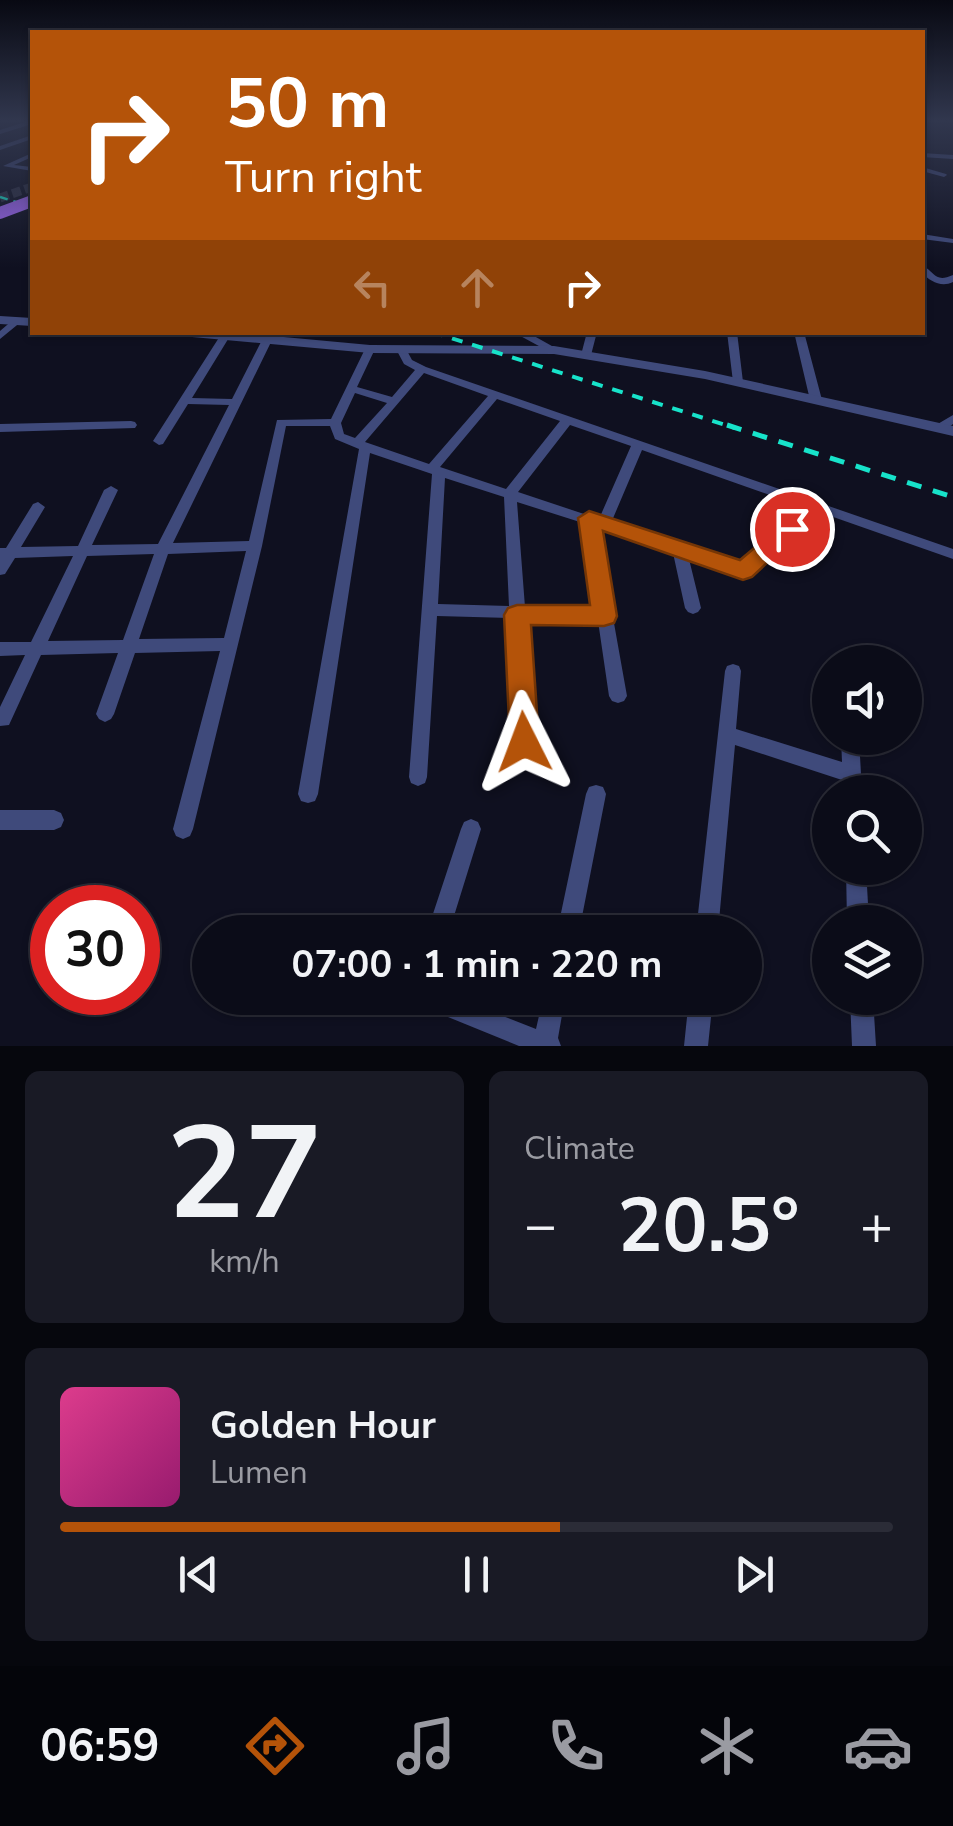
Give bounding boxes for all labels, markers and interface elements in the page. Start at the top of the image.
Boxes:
text: 50 m [225,56,389,152]
icon: right [60,70,190,200]
text: Turn right [225,147,422,208]
icon: left [345,260,400,315]
icon: ahead [450,260,505,315]
icon: right [555,260,610,315]
pin [750,487,835,572]
icon: arrive [765,502,820,557]
map controls [812,645,922,1015]
button: sound [812,645,922,755]
position arrow [472,690,576,794]
button: search [812,775,922,885]
speed limit sign: 30 [30,885,160,1015]
button: layers [812,905,922,1015]
text: 07:00 · 1 min · 220 m [292,939,662,990]
text: 27 [166,1086,323,1263]
text: Climate [524,1127,635,1170]
text: 20.5° [617,1175,800,1277]
text: − [524,1188,557,1263]
text: + [860,1188,893,1263]
text: km/h [209,1240,280,1283]
text: Golden Hour [210,1400,436,1451]
text: Lumen [210,1451,308,1494]
icon: previous [171,1547,226,1602]
icon: pause [449,1547,504,1602]
icon: next [727,1547,782,1602]
icon: directions [240,1711,310,1781]
icon: music [391,1711,461,1781]
icon: phone [541,1711,611,1781]
icon: climate [692,1711,762,1781]
icon: car [843,1711,913,1781]
text: 06:59 [40,1716,159,1777]

